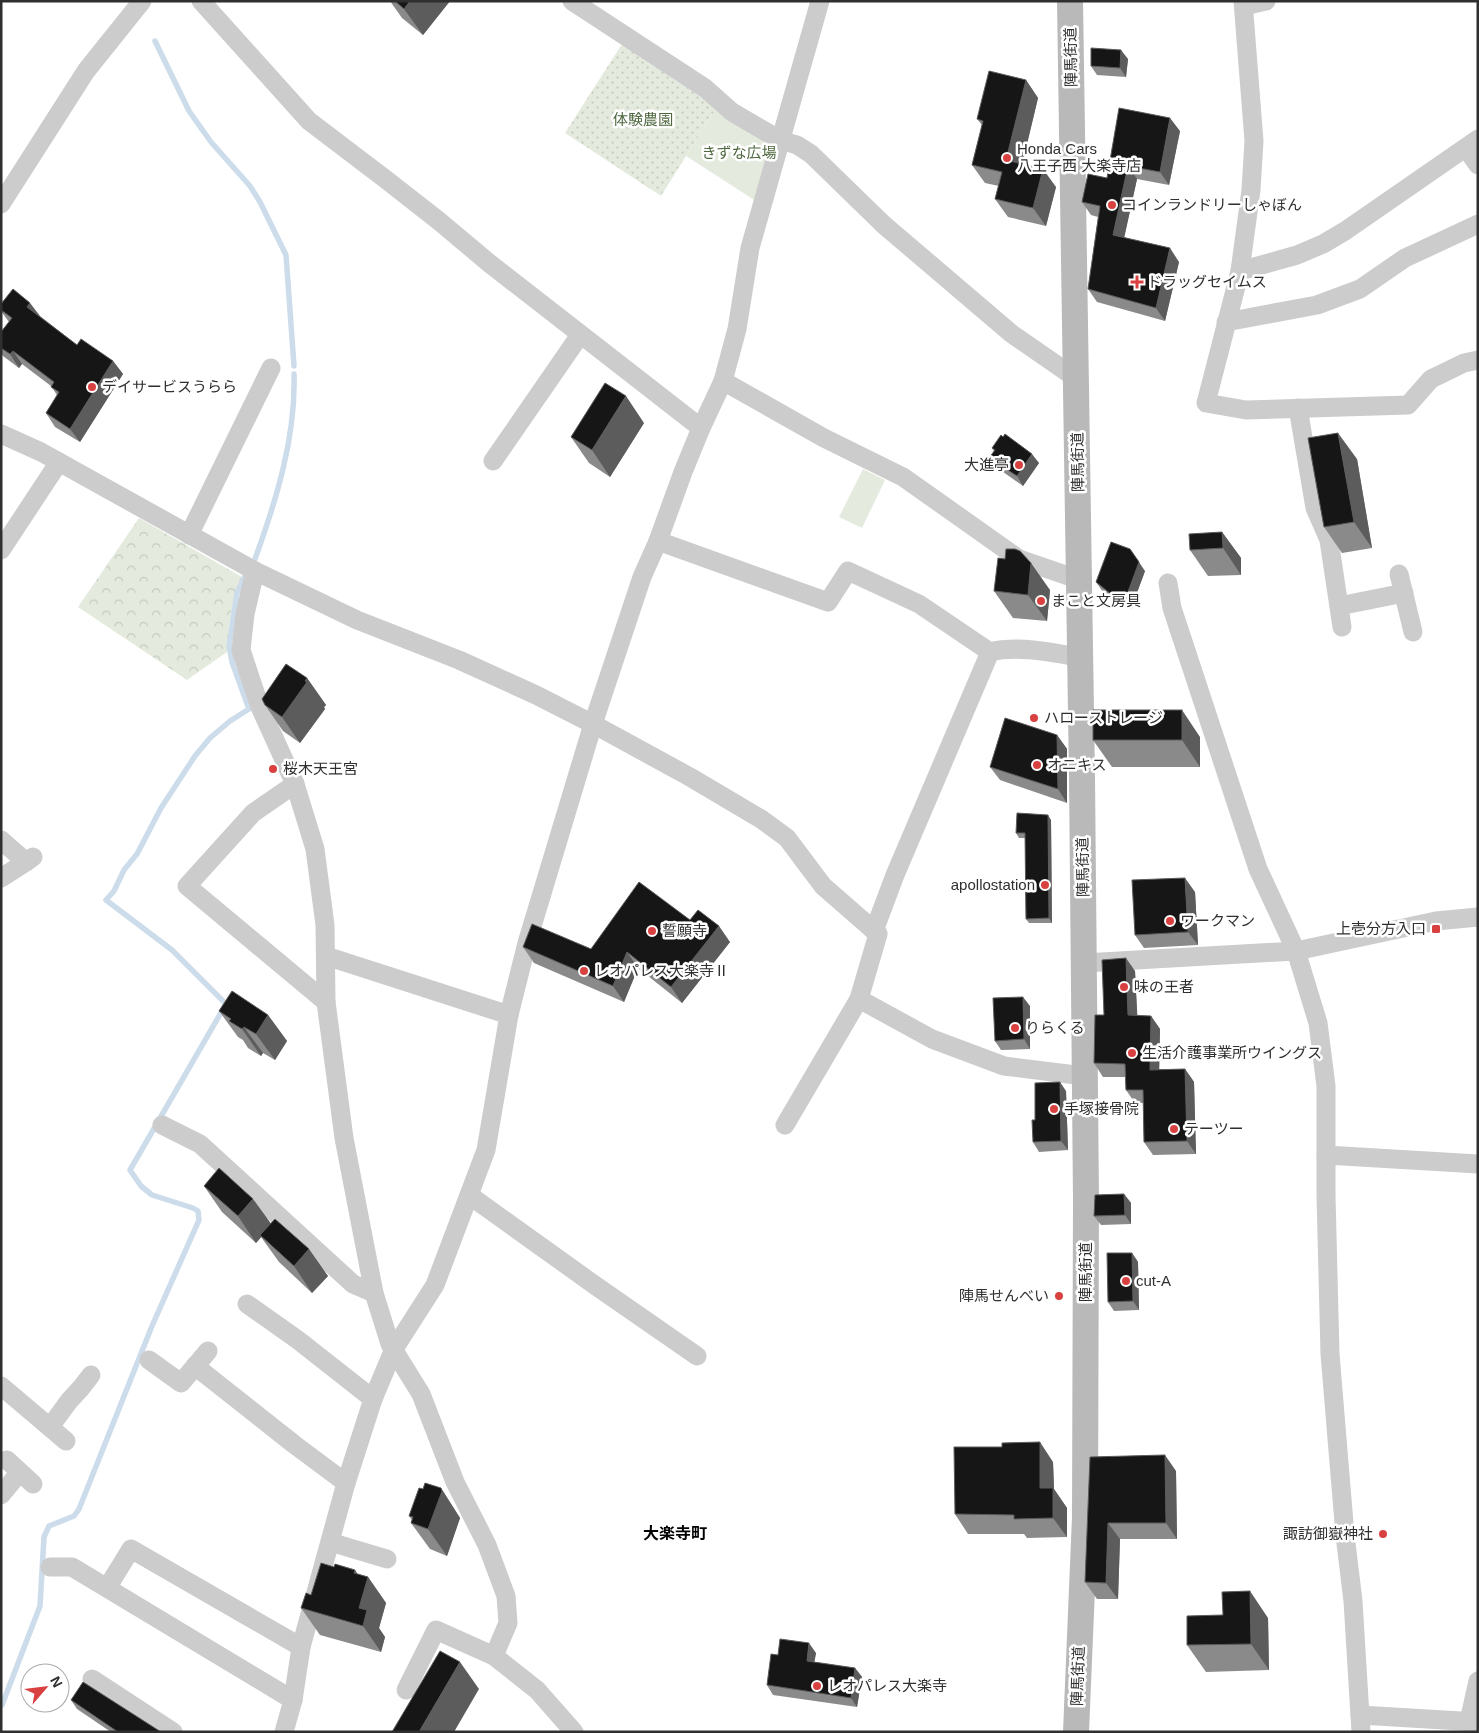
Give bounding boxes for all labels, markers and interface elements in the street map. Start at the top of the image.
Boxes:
street label: 陣馬街道 [1061,27,1080,87]
park label: 体験農園 [613,111,673,128]
place label: Honda Cars 八王子西 大楽寺店 [1017,140,1141,174]
park label: きずな広場 [701,144,777,161]
marker: Honda Cars 八王子西 大楽寺店 [1001,152,1013,164]
place label: コインランドリーしゃぼん [1122,196,1302,213]
marker: コインランドリーしゃぼん [1106,199,1118,211]
place label: ドラッグセイムス [1147,273,1267,290]
marker: ドラッグセイムス [1131,276,1143,288]
place label: デイサービスうらら [102,378,237,395]
marker: デイサービスうらら [86,381,98,393]
street label: 陣馬街道 [1068,432,1087,492]
place label: 大進亭 [964,456,1009,473]
marker: 大進亭 [1013,459,1025,471]
place label: まこと文房具 [1051,592,1141,609]
marker: まこと文房具 [1035,595,1047,607]
place label: ハローストレージ [1044,709,1163,726]
marker: ハローストレージ [1028,712,1040,724]
place label: オニキス [1047,756,1107,773]
marker: オニキス [1031,759,1043,771]
place label: 桜木天王宮 [283,760,358,777]
marker: 桜木天王宮 [267,763,279,775]
street label: 陣馬街道 [1073,837,1092,897]
place label: apollostation [951,876,1035,893]
marker: apollostation [1039,879,1051,891]
place label: ワークマン [1180,912,1255,929]
marker: ワークマン [1164,915,1176,927]
place label: 上壱分方入口 [1336,920,1426,937]
place label: 誓願寺 [662,922,707,939]
marker: 上壱分方入口 [1430,923,1442,935]
marker: 誓願寺 [646,925,658,937]
place label: レオパレス大楽寺Ⅱ [594,962,729,979]
marker: レオパレス大楽寺Ⅱ [578,965,590,977]
place label: 味の王者 [1134,978,1194,995]
marker: 味の王者 [1118,981,1130,993]
place label: りらくる [1025,1019,1085,1036]
marker: りらくる [1009,1022,1021,1034]
place label: 生活介護事業所ウイングス [1142,1044,1322,1061]
marker: 生活介護事業所ウイングス [1126,1047,1138,1059]
place label: 手塚接骨院 [1064,1100,1139,1117]
marker: 手塚接骨院 [1048,1103,1060,1115]
place label: テーツー [1184,1120,1244,1137]
marker: テーツー [1168,1123,1180,1135]
street label: 陣馬街道 [1077,1242,1094,1302]
place label: cut-A [1136,1272,1171,1289]
marker: cut-A [1120,1275,1132,1287]
place label: 陣馬せんべい [959,1287,1049,1304]
marker: 陣馬せんべい [1053,1290,1065,1302]
district label: 大楽寺町 [643,1525,707,1542]
place label: 諏訪御嶽神社 [1283,1525,1373,1542]
marker: 諏訪御嶽神社 [1377,1528,1389,1540]
street label: 陣馬街道 [1068,1646,1087,1706]
north arrow [20,1663,70,1713]
text: N [47,1674,66,1690]
place label: レオパレス大楽寺 [827,1677,947,1694]
marker: レオパレス大楽寺 [811,1680,823,1692]

